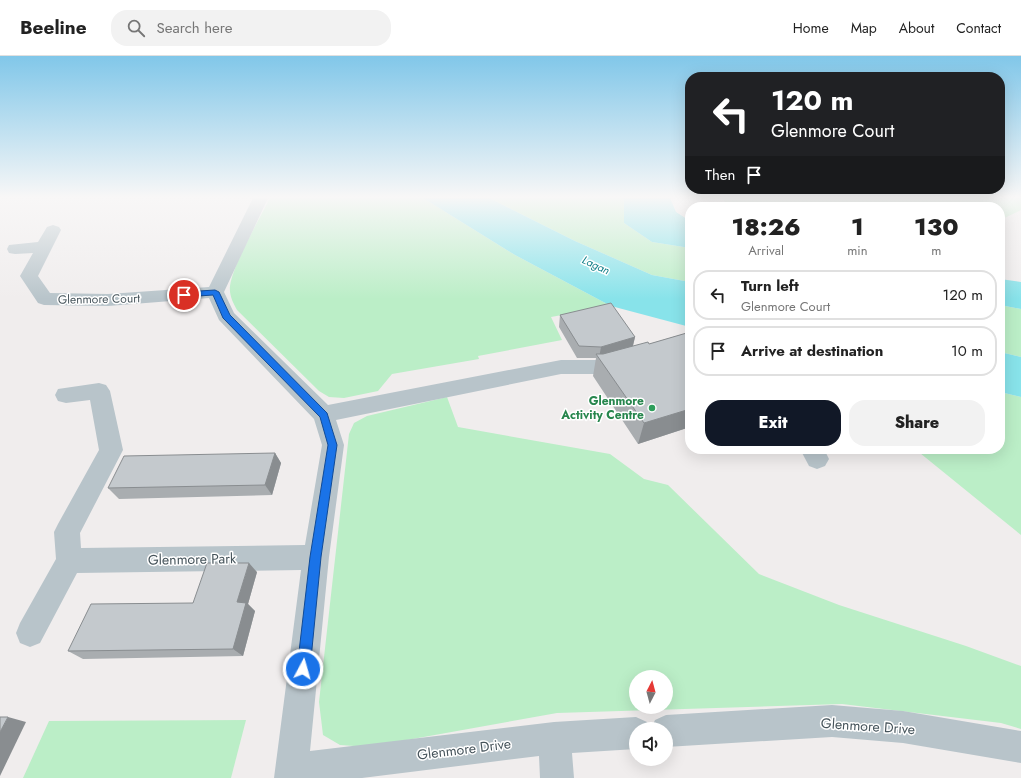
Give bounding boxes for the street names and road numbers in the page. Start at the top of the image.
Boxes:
street label: Glenmore Court [58,289,140,309]
street label: Glenmore Park [148,548,237,570]
street label: Glenmore Drive [820,713,916,739]
street label: Glenmore Drive [416,733,512,765]

